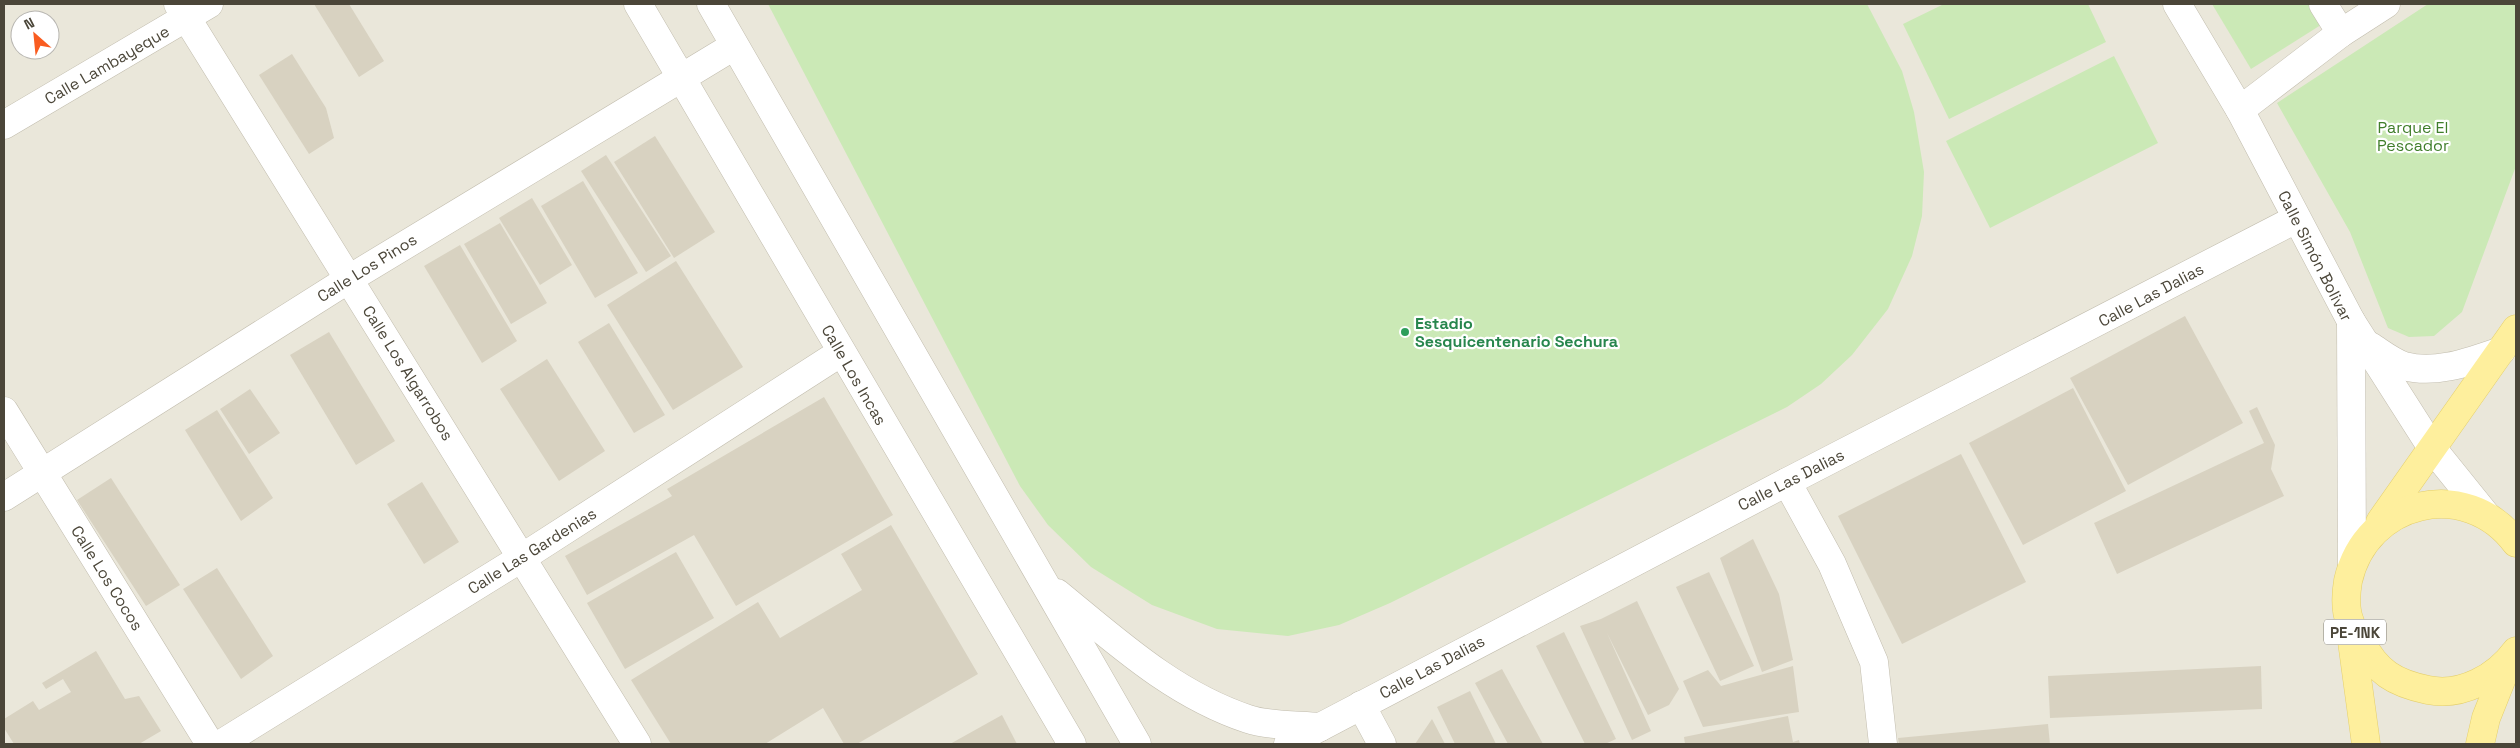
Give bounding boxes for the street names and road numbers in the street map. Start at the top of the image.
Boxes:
street label: Calle Lambayeque [41,21,173,109]
street label: Calle Simón Bolivar [2273,187,2357,325]
street label: Calle Los Pinos [313,229,421,307]
street label: Calle Las Dalias [2095,258,2207,332]
street label: Calle Los Algarrobos [358,301,458,445]
street label: Calle Los Incas [817,321,891,429]
street label: Calle Las Dalias [1734,444,1848,516]
street label: Calle Las Gardenias [464,503,600,599]
street label: Calle Los Cocos [66,522,148,634]
road number: PE-1NK [2324,620,2386,644]
street label: Calle Las Dalias [1376,630,1488,704]

